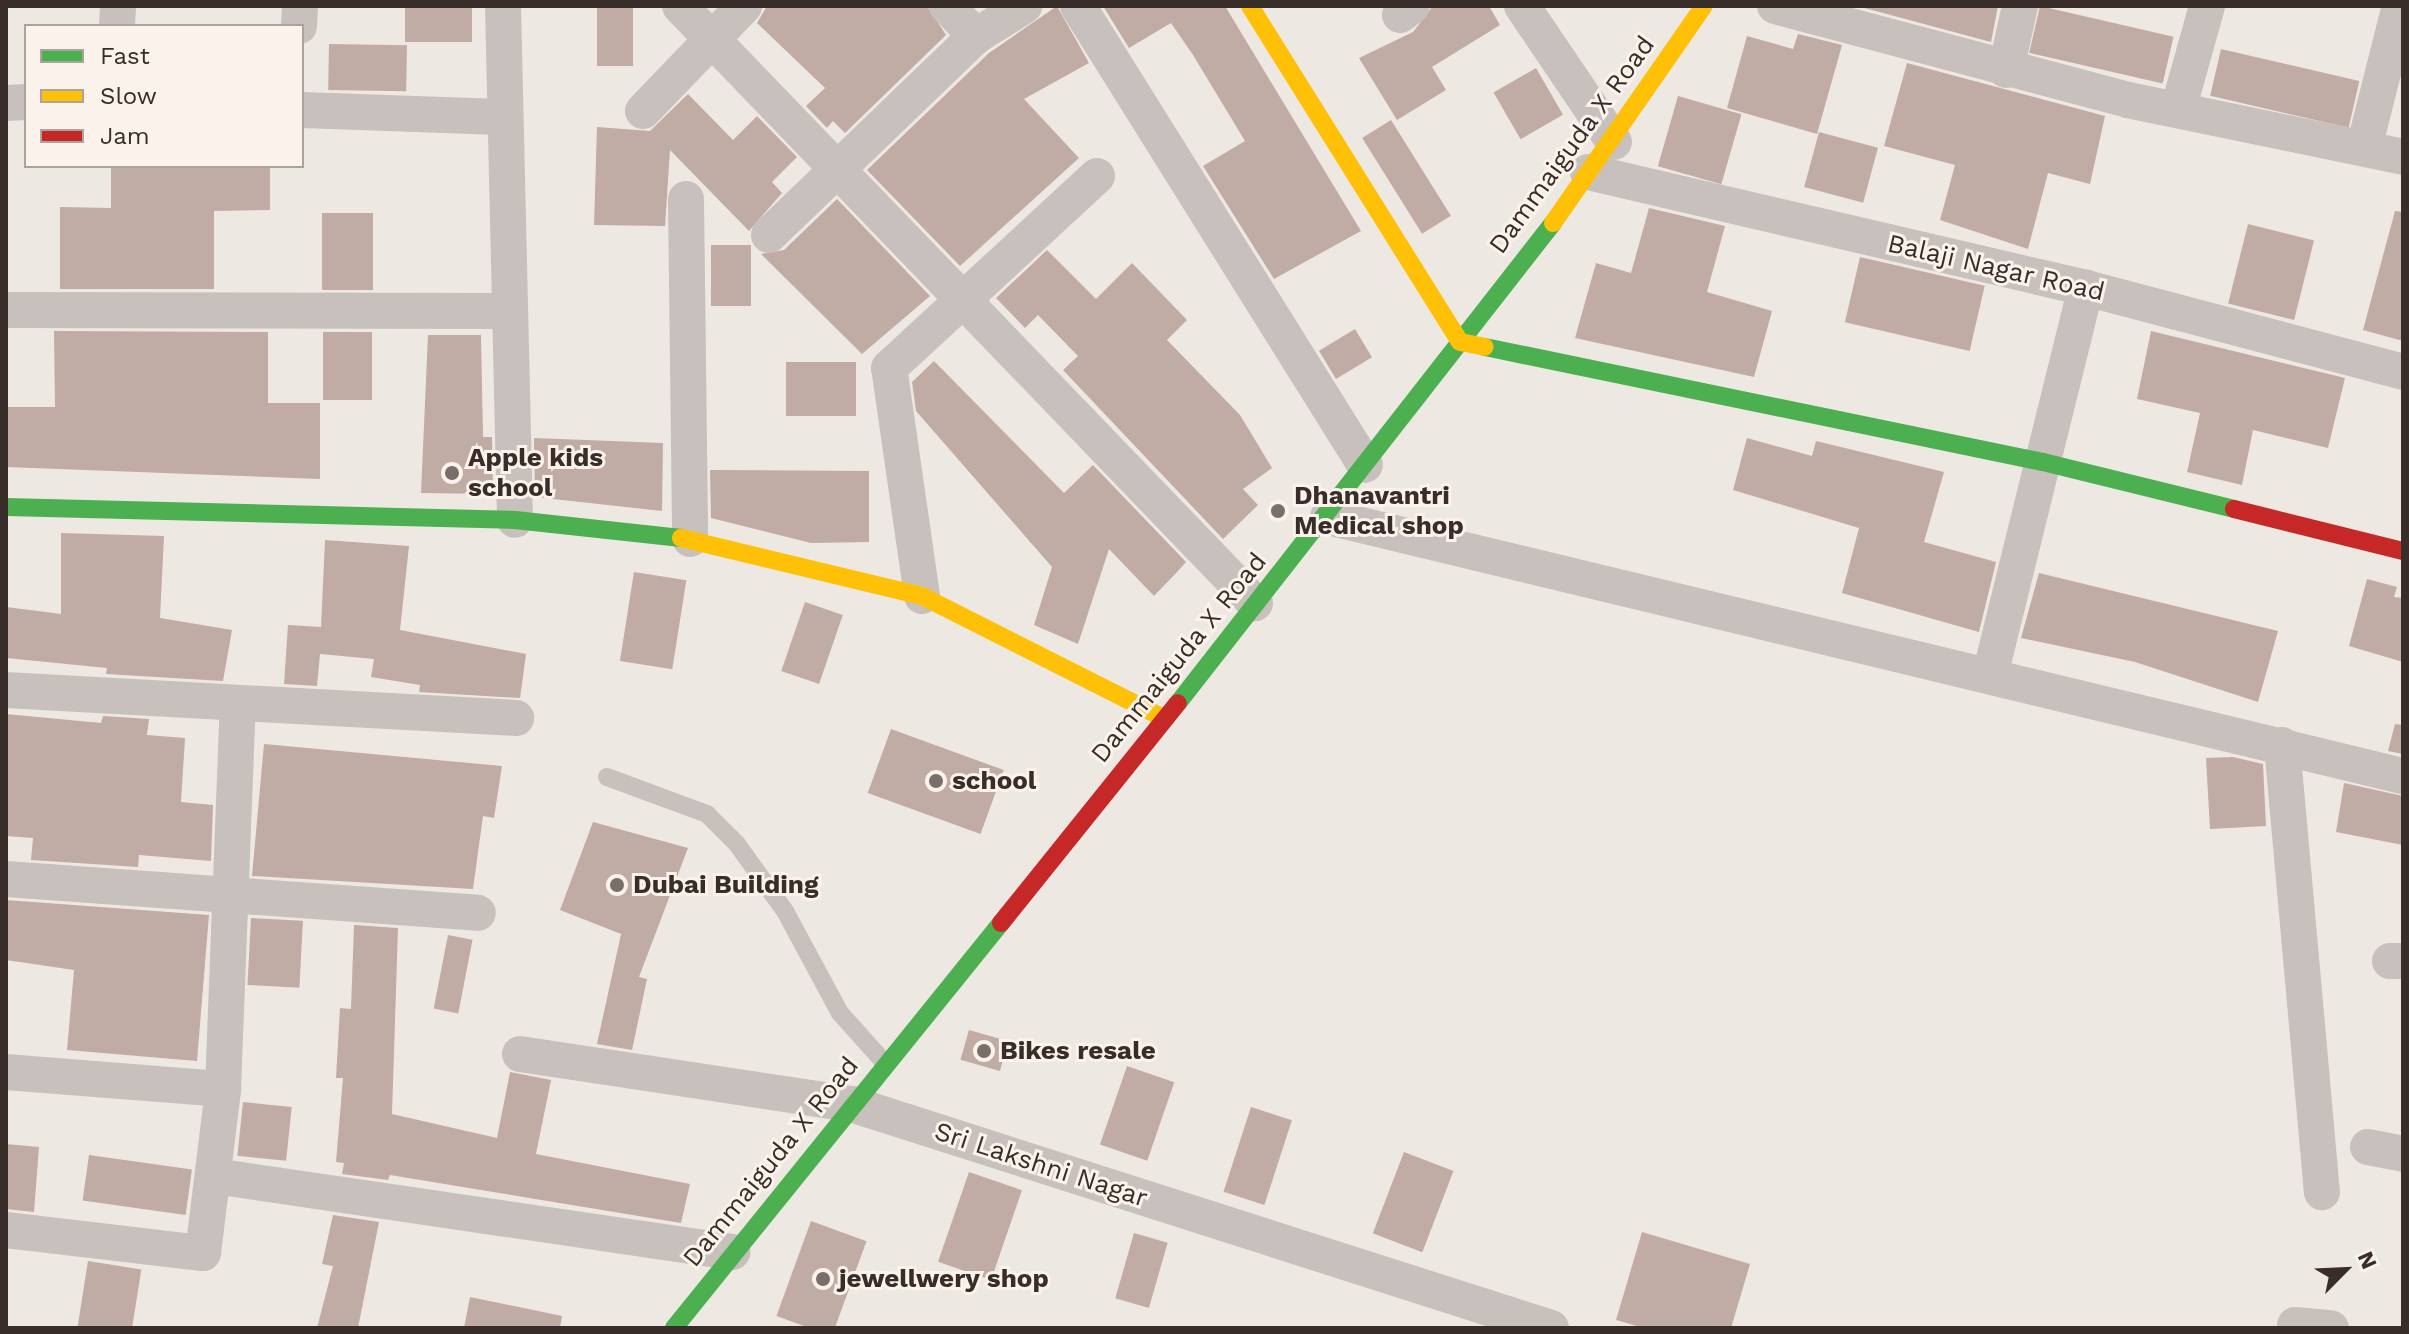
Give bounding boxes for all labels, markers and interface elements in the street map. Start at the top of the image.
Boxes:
legend [24,24,304,168]
street label: Dammaiguda X Road [1482,30,1662,260]
text: Fast [100,42,150,70]
text: Slow [100,82,157,110]
text: Jam [100,122,150,150]
street label: Balaji Nagar Road [1884,228,2108,308]
place label: Apple kids school [468,442,603,504]
marker: Apple kids school [443,464,461,482]
place label: Dhanavantri Medical shop [1294,480,1464,542]
marker: Dhanavantri Medical shop [1269,502,1287,520]
street label: Dammaiguda X Road [1084,546,1274,770]
place label: school [952,765,1036,797]
marker: school [927,772,945,790]
place label: Dubai Building [633,869,818,901]
marker: Dubai Building [608,876,626,894]
place label: Bikes resale [1000,1035,1156,1067]
marker: Bikes resale [975,1042,993,1060]
street label: Dammaiguda X Road [676,1050,866,1274]
street label: Sri Lakshni Nagar [931,1116,1151,1214]
north arrow [2305,1230,2385,1310]
text: N [2353,1247,2382,1273]
place label: jewellwery shop [839,1263,1049,1295]
marker: jewellwery shop [814,1270,832,1288]

